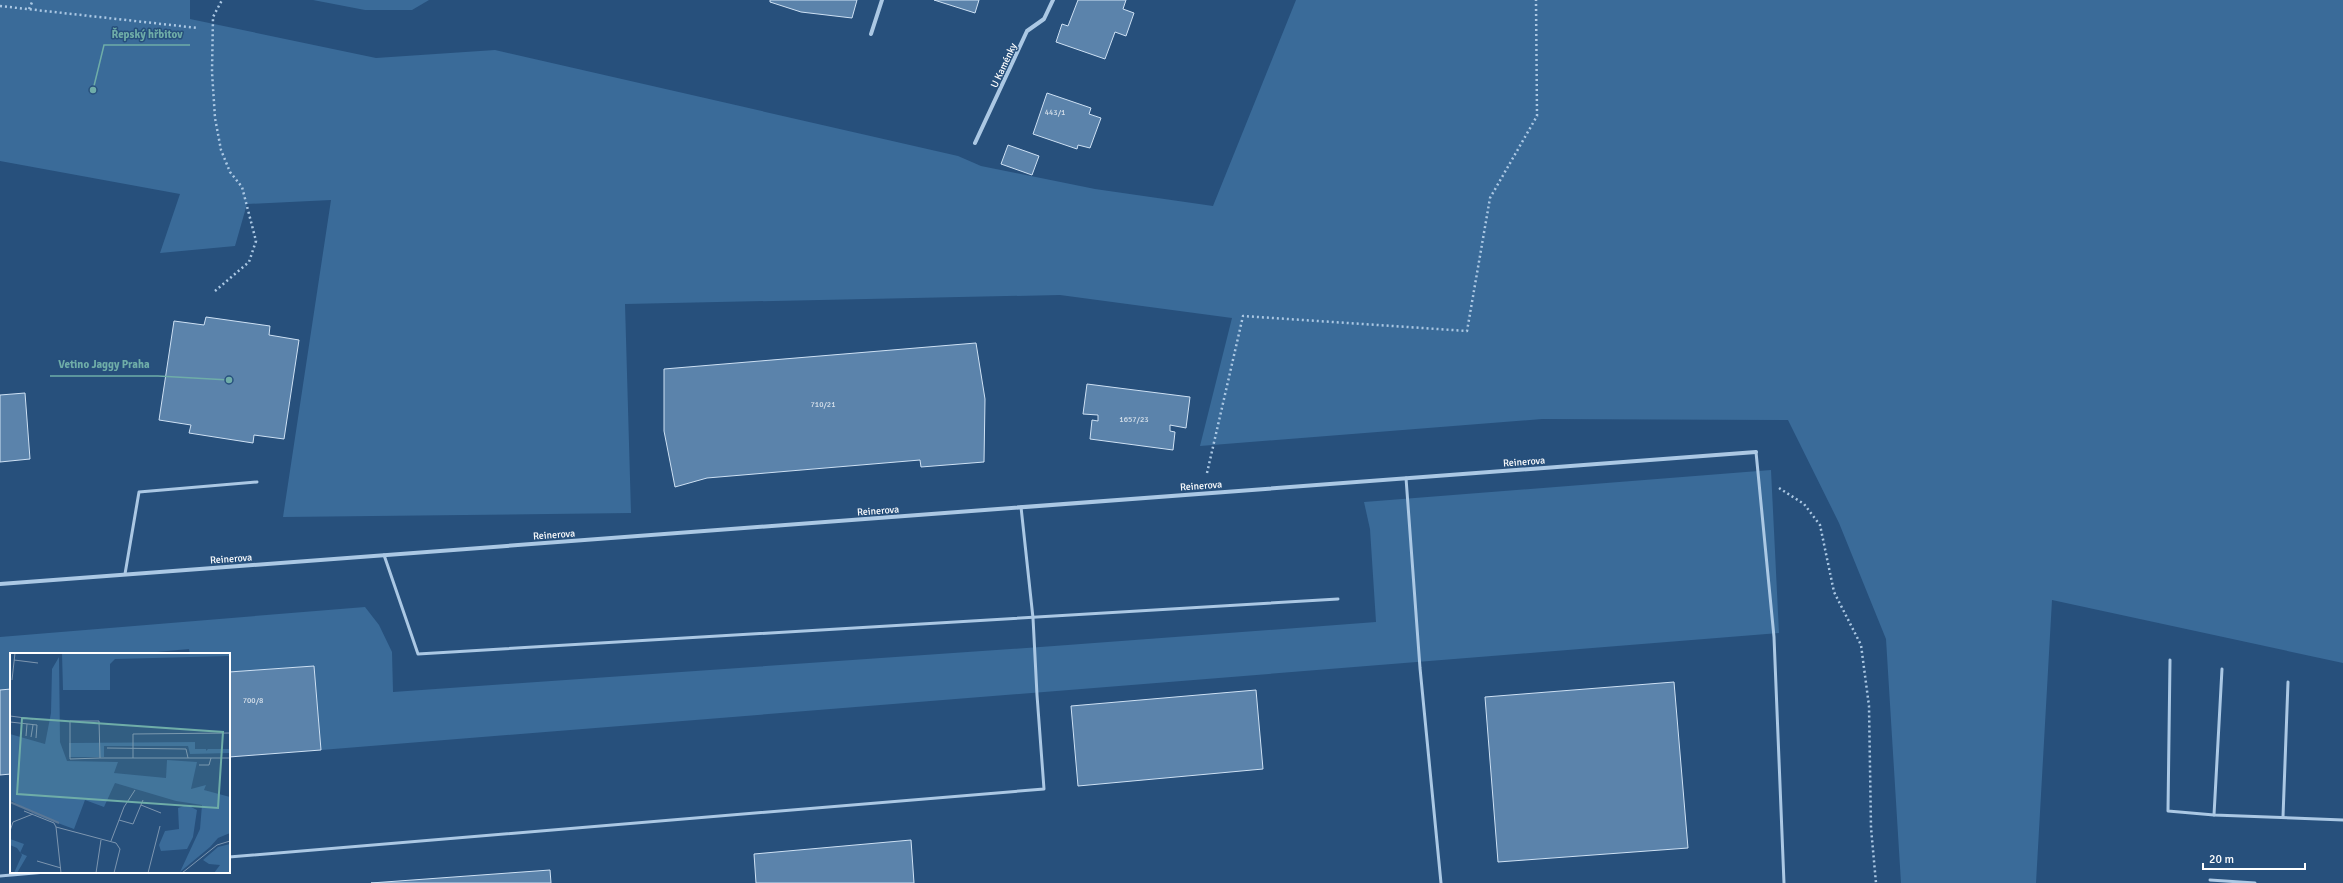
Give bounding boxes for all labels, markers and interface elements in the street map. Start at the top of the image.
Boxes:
callout: Řepský hřbitov [104,22,190,45]
text: Řepský hřbitov [112,27,183,41]
street label: U Kaménky [988,41,1020,90]
house number: 443/1 [1045,107,1065,117]
callout: Vetino Jaggy Praha [50,353,158,376]
text: Vetino Jaggy Praha [58,358,150,371]
house number: 710/21 [811,399,835,409]
house number: 1657/23 [1119,414,1149,424]
street label: Reinerova [1503,455,1546,469]
street label: Reinerova [1180,479,1223,493]
street label: Reinerova [857,504,900,518]
street label: Reinerova [533,528,576,542]
street label: Reinerova [210,552,253,566]
inset map [10,653,230,873]
house number: 700/8 [243,695,263,705]
scale bar [2203,845,2305,871]
text: 20 m [2209,852,2234,867]

